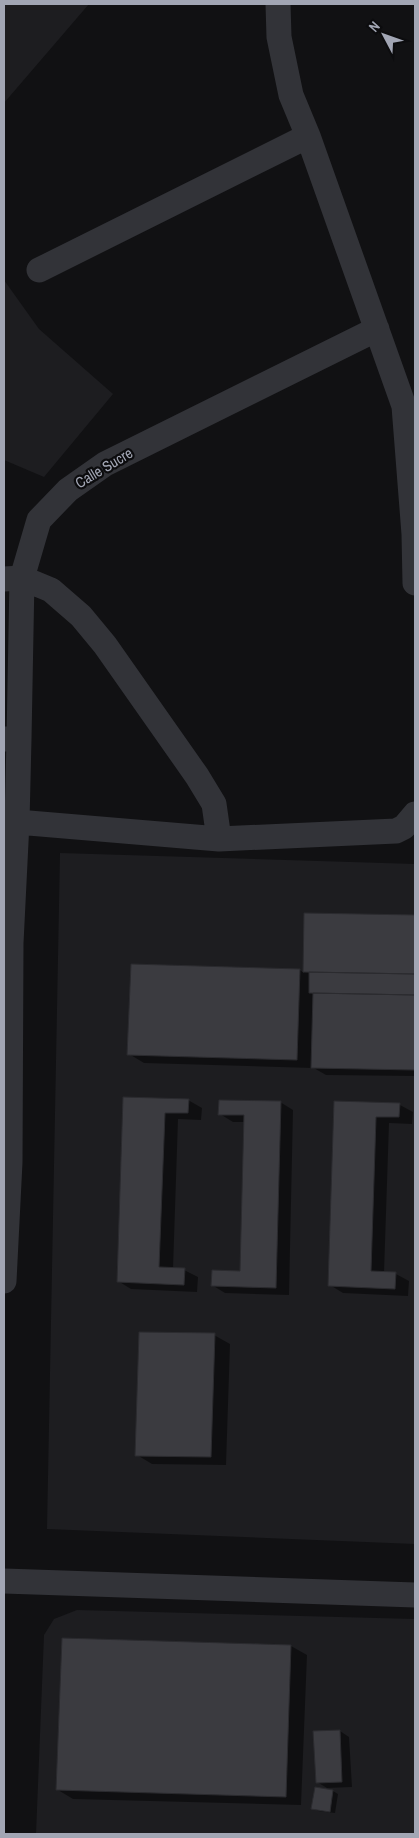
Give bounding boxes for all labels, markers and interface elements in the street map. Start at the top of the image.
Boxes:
north arrow [359,10,409,60]
text: N [365,17,384,36]
street label: Calle Sucre [71,442,137,493]

